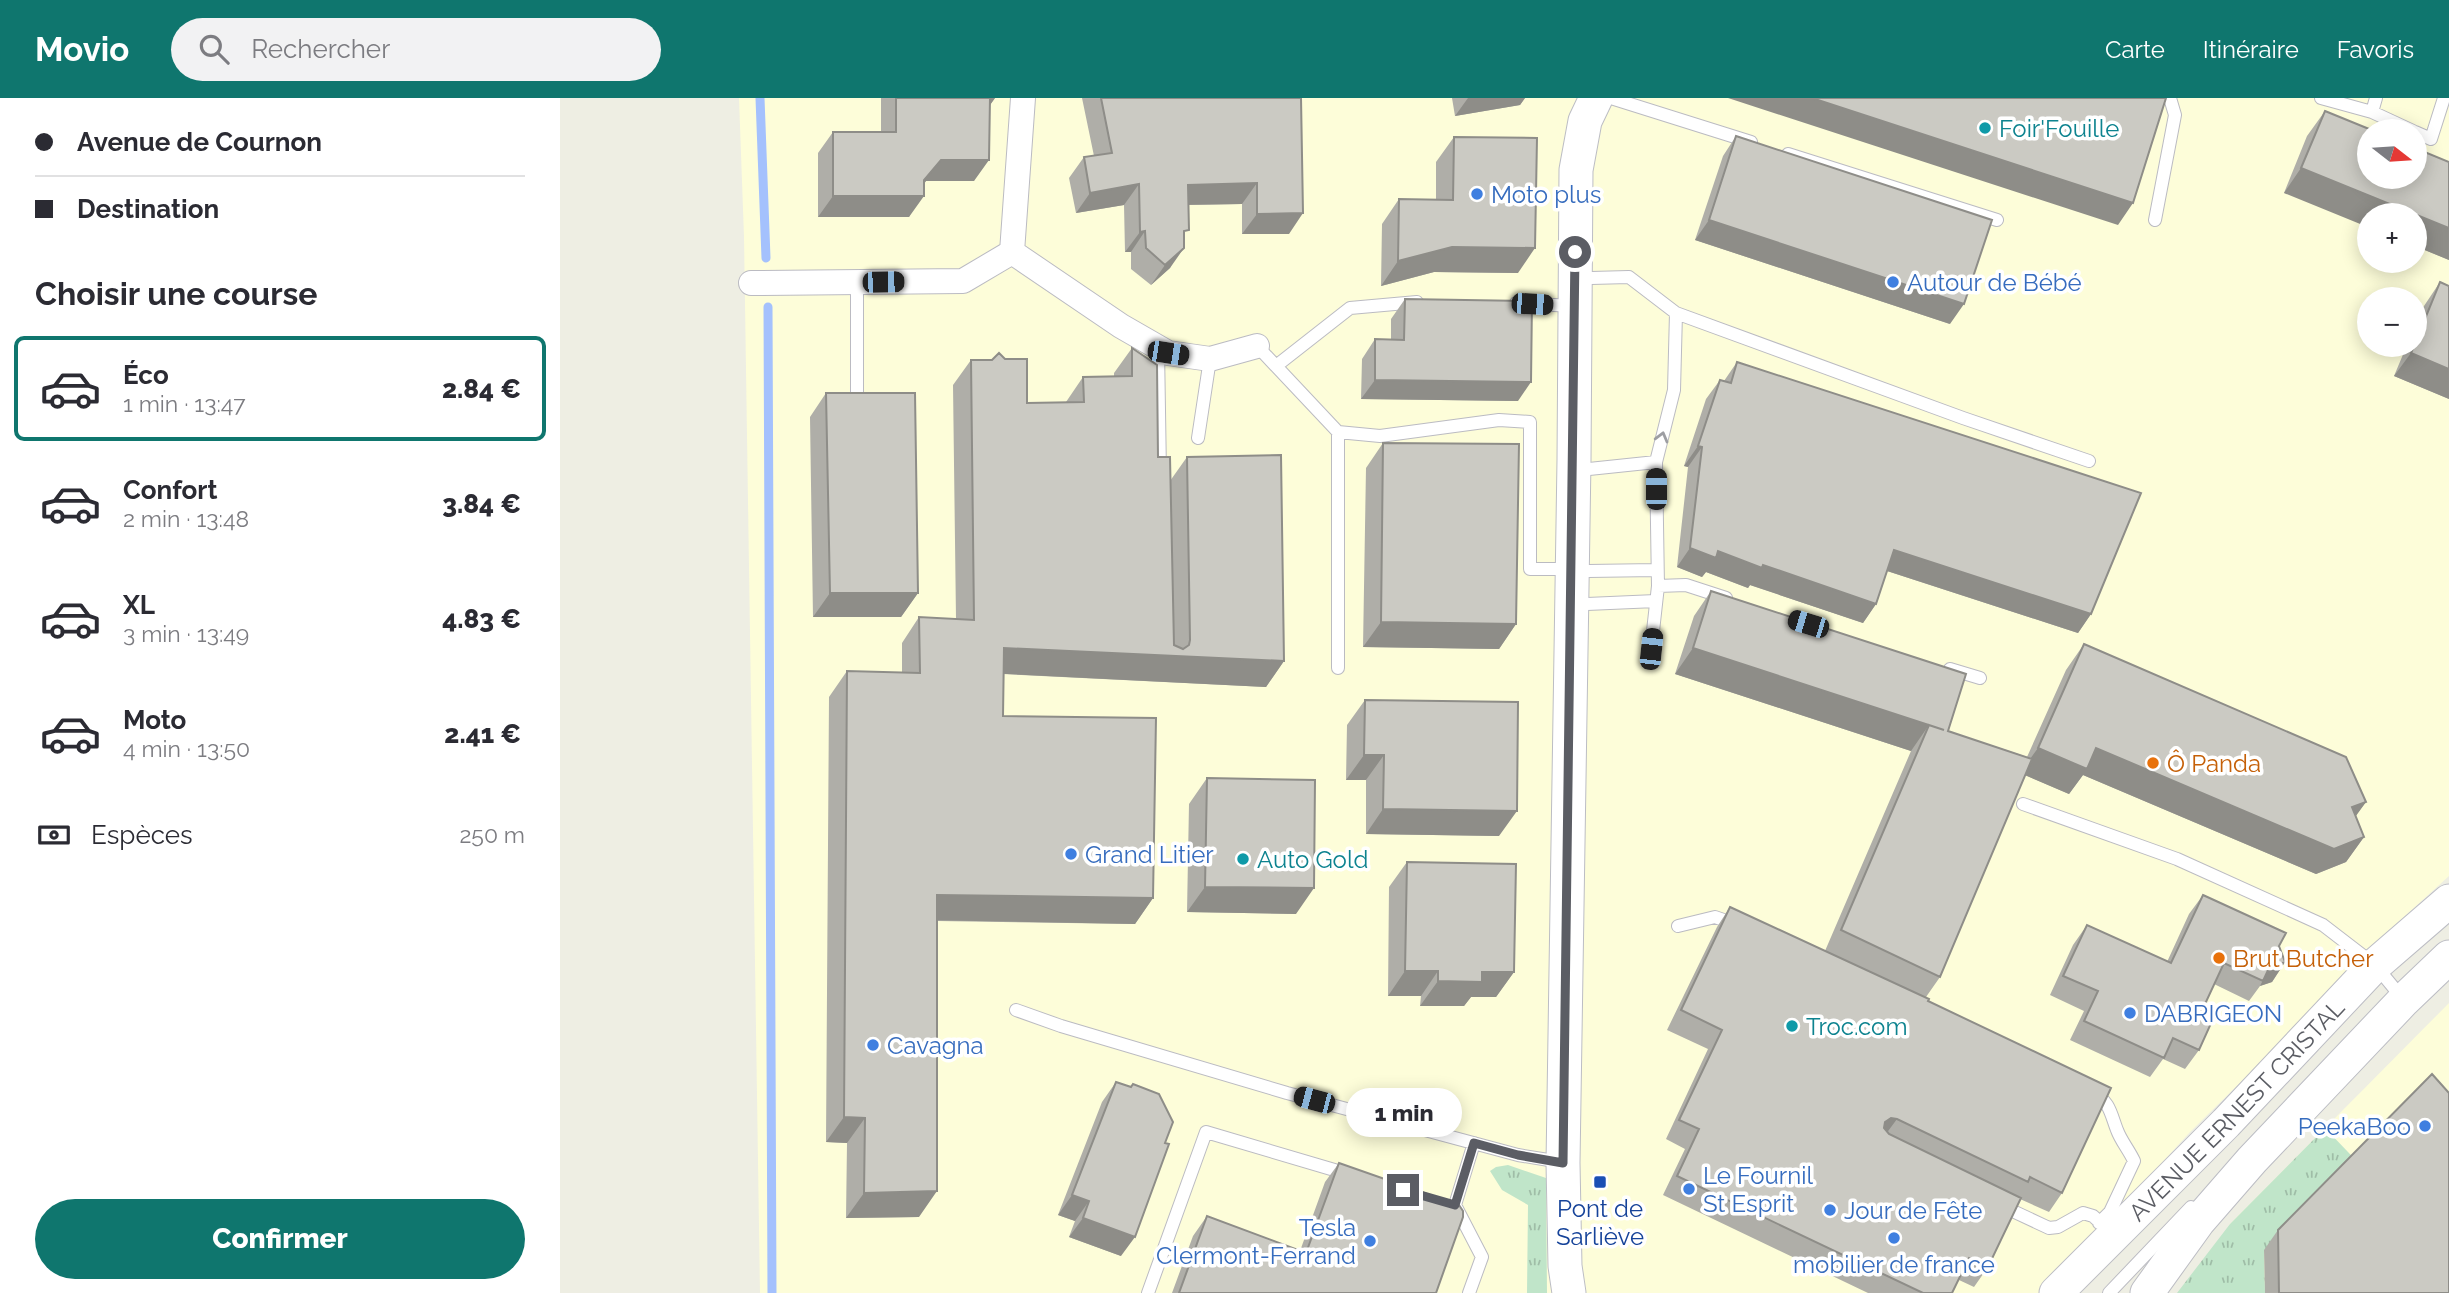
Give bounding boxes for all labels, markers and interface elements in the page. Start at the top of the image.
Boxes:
search box [171,18,661,81]
text: Movio [35,30,129,69]
icon: search [195,30,233,68]
text: Rechercher [251,34,390,64]
text: Carte [2105,35,2165,64]
text: Itinéraire [2203,35,2299,64]
text: Favoris [2337,35,2414,64]
place label: Foir'Fouille [1999,114,2119,143]
north arrow [2357,119,2427,189]
map controls [2357,119,2427,357]
marker: Foir'Fouille [1977,120,1993,136]
text: Avenue de Cournon [77,127,322,157]
place label: Moto plus [1491,180,1601,209]
marker: Moto plus [1469,186,1485,202]
text: Destination [77,194,219,224]
button: + [2357,203,2427,273]
route start [1559,236,1591,268]
place label: Autour de Bébé [1907,268,2082,297]
car [862,271,905,293]
marker: Autour de Bébé [1885,274,1901,290]
text: Choisir une course [35,275,318,312]
button: − [2357,287,2427,357]
car [1511,292,1554,316]
car [1146,339,1191,367]
icon: car [39,357,102,420]
text: Éco [123,360,169,390]
text: 2.84 € [442,374,521,404]
text: 1 min · 13:47 [123,390,246,417]
one-way arrow [1654,431,1668,443]
car [1646,468,1667,510]
icon: car [39,472,102,535]
text: Confort [123,475,217,505]
text: 3.84 € [442,489,521,519]
text: 2 min · 13:48 [123,505,249,532]
icon: car [39,587,102,650]
text: XL [123,590,155,620]
text: 4.83 € [442,604,521,634]
car [1785,608,1832,640]
text: 3 min · 13:49 [123,620,249,647]
car [1639,627,1664,671]
icon: car [39,702,102,765]
text: Moto [123,705,186,735]
text: 2.41 € [444,719,521,749]
text: 4 min · 13:50 [123,735,250,762]
place label: Ô Panda [2167,749,2261,778]
marker: Ô Panda [2145,755,2161,771]
icon: cash [35,816,73,854]
text: Espèces [91,820,193,850]
text: 250 m [459,821,525,848]
place label: Grand Litier [1085,840,1214,869]
place label: Auto Gold [1257,845,1368,874]
marker: Grand Litier [1063,846,1079,862]
marker: Auto Gold [1235,851,1251,867]
place label: Brut Butcher [2233,944,2374,973]
marker: Brut Butcher [2211,950,2227,966]
street label: AVENUE ERNEST CRISTAL [2122,993,2350,1227]
place label: DABRIGEON [2144,999,2282,1028]
marker: DABRIGEON [2122,1005,2138,1021]
place label: Troc.com [1806,1012,1907,1041]
marker: Troc.com [1784,1018,1800,1034]
place label: Cavagna [887,1031,984,1060]
marker: Cavagna [865,1037,881,1053]
car [1291,1084,1338,1116]
callout: 1 min [1345,1088,1461,1138]
text: 1 min [1374,1099,1434,1126]
place label: PeekaBoo [2298,1112,2411,1141]
marker: PeekaBoo [2417,1118,2433,1134]
place label: Le Fournil St Esprit [1703,1161,1813,1218]
route end [1387,1174,1419,1206]
marker: Pont de Sarliève [1592,1174,1608,1190]
marker: Le Fournil St Esprit [1681,1181,1697,1197]
place label: Pont de Sarliève [1556,1194,1644,1251]
place label: Jour de Fête [1844,1196,1982,1225]
button: Confirmer [35,1199,525,1279]
marker: Jour de Fête [1822,1202,1838,1218]
place label: Tesla Clermont-Ferrand [1156,1213,1356,1270]
marker: mobilier de france [1886,1230,1902,1246]
marker: Tesla Clermont-Ferrand [1362,1233,1378,1249]
place label: mobilier de france [1793,1250,1995,1279]

